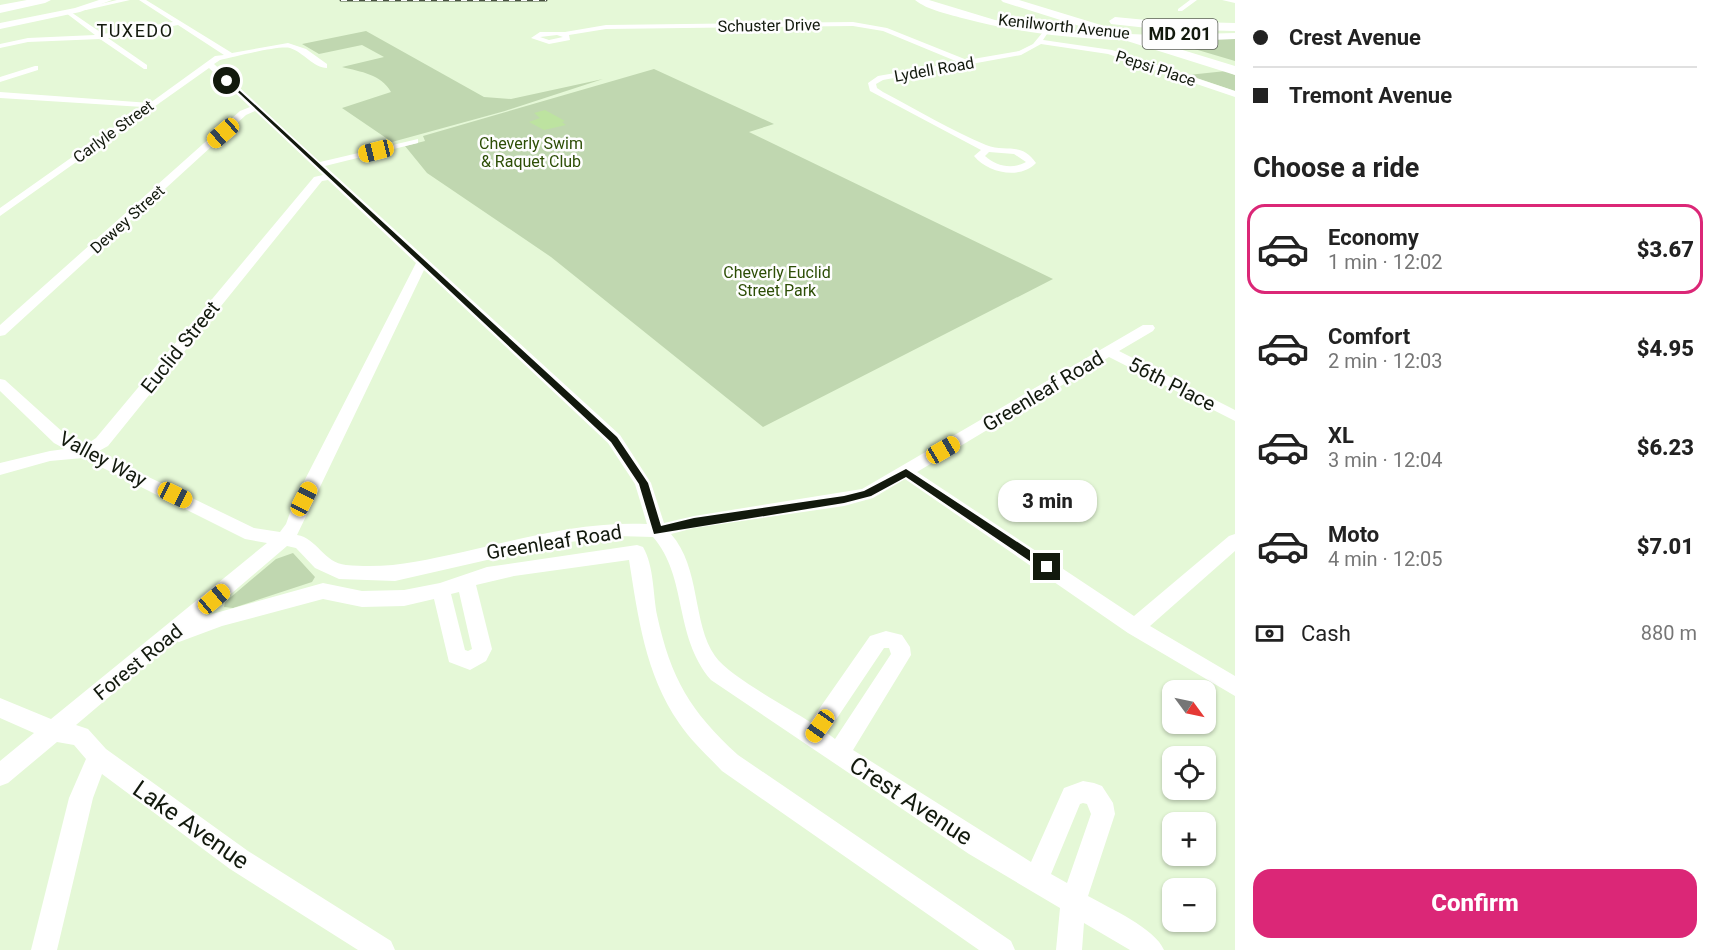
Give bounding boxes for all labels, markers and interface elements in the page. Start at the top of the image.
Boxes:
street label: Kenilworth Avenue [997,10,1131,43]
street label: Schuster Drive [717,15,821,36]
road number: MD 201 [1142,19,1218,49]
district label: TUXEDO [96,20,174,41]
text: Crest Avenue [1289,25,1421,50]
street label: Pepsi Place [1113,47,1198,90]
street label: Lydell Road [893,53,976,86]
route start [213,67,240,94]
text: Tremont Avenue [1289,83,1452,108]
street label: Carlyle Street [69,96,157,167]
car [204,114,242,152]
park label: Cheverly Swim & Raquet Club [479,134,583,171]
car [356,138,396,164]
text: Choose a ride [1253,152,1419,184]
street label: Dewey Street [86,181,168,258]
icon: car [1256,222,1310,276]
text: Economy [1328,225,1419,250]
text: $3.67 [1637,237,1694,262]
text: 1 min · 12:02 [1328,250,1443,274]
park label: Cheverly Euclid Street Park [723,263,831,300]
street label: Euclid Street [136,296,224,398]
icon: car [1256,321,1310,375]
text: Comfort [1328,324,1410,349]
text: $4.95 [1637,336,1694,361]
street label: Greenleaf Road [978,346,1108,436]
text: 2 min · 12:03 [1328,349,1443,373]
street label: 56th Place [1124,352,1220,416]
icon: car [1256,420,1310,474]
text: XL [1328,423,1354,448]
street label: Valley Way [55,426,151,492]
car [923,433,963,467]
text: $6.23 [1637,435,1694,460]
text: 3 min · 12:04 [1328,448,1443,472]
car [155,479,195,511]
car [288,479,320,519]
callout: 3 min [998,480,1096,522]
text: 3 min [1022,489,1073,513]
street label: Greenleaf Road [485,519,623,565]
icon: car [1256,519,1310,573]
text: Moto [1328,522,1379,547]
text: $7.01 [1637,534,1694,559]
text: 4 min · 12:05 [1328,547,1443,571]
route end [1033,553,1060,580]
car [194,581,234,617]
icon: cash [1253,617,1286,650]
street label: Forest Road [89,619,187,705]
text: Cash [1301,621,1351,646]
text: 880 m [1641,621,1697,645]
north arrow [1162,680,1216,734]
map controls [1162,680,1216,932]
car [802,706,838,746]
button: locate [1162,746,1216,800]
street label: Crest Avenue [844,751,978,851]
street label: Lake Avenue [128,775,254,875]
button: + [1162,812,1216,866]
button: Confirm [1253,869,1697,938]
button: − [1162,878,1216,932]

